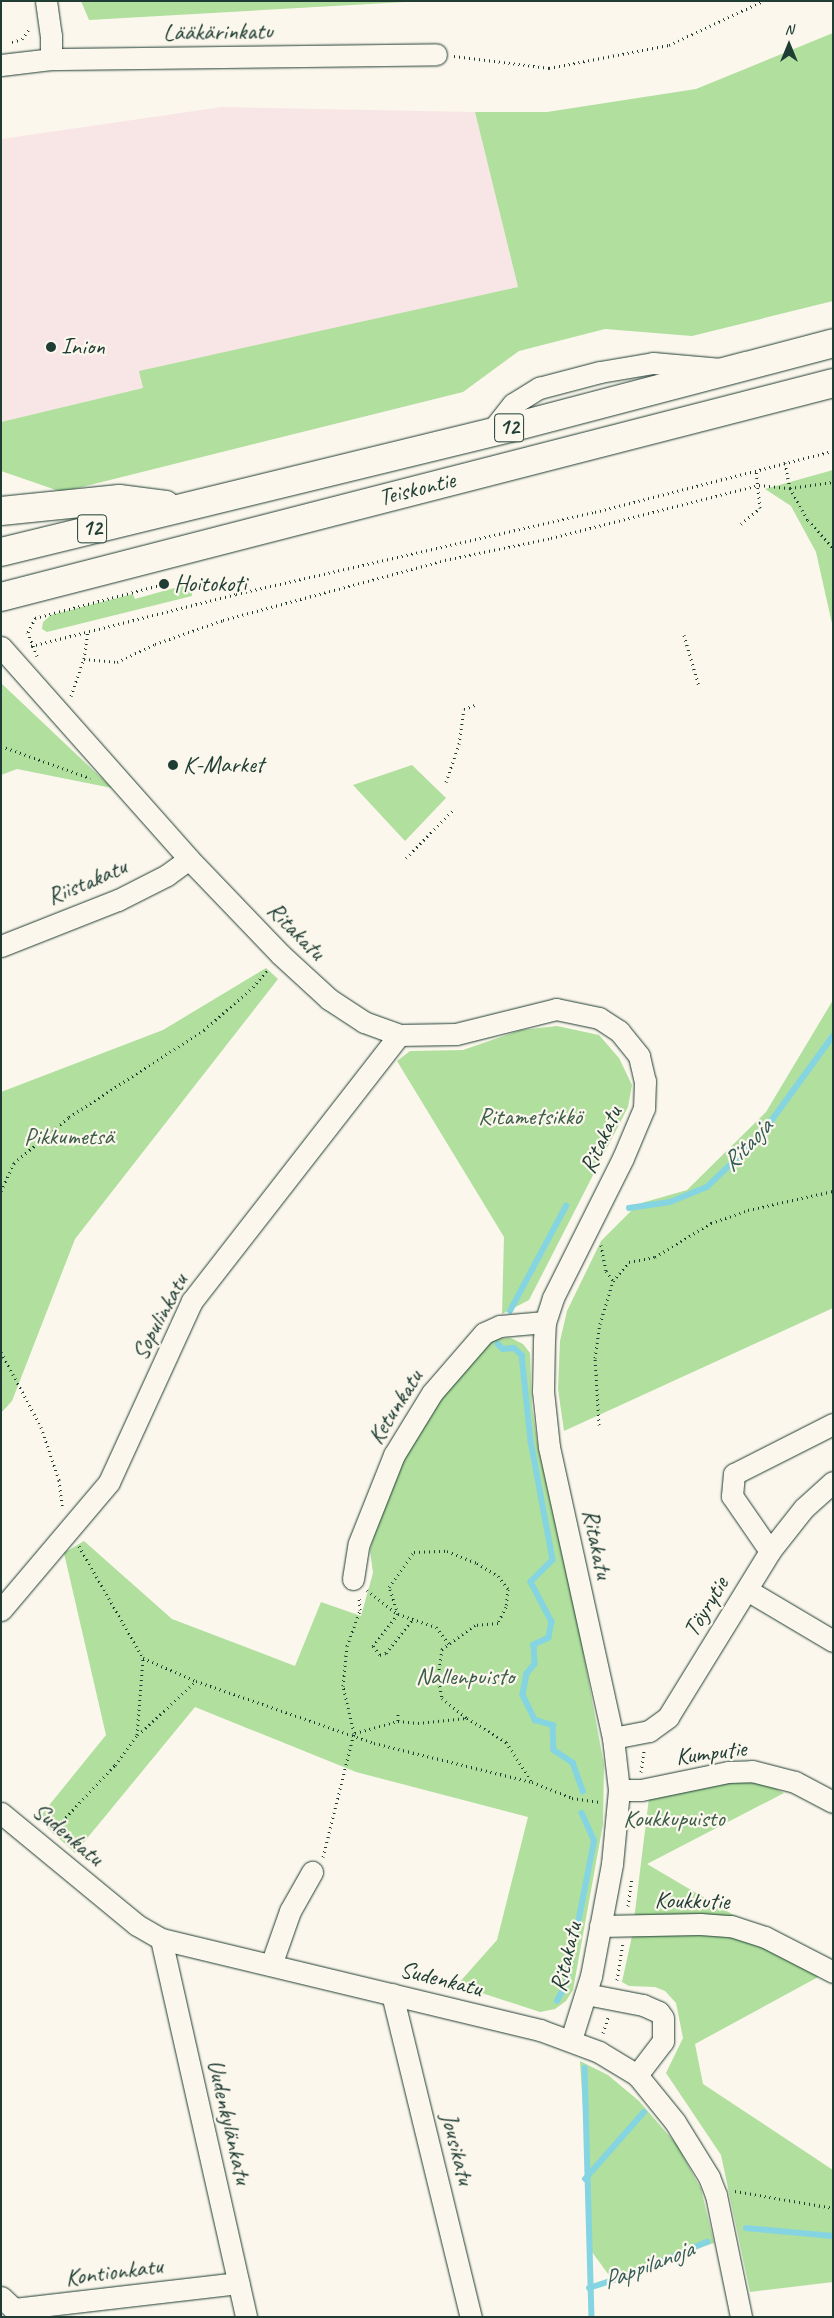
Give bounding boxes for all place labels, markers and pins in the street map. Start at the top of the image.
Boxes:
place label: Inion [61,333,105,361]
marker: Inion [45,341,57,353]
place label: Hoitokoti [174,570,247,598]
marker: Hoitokoti [158,578,170,590]
place label: K-Market [183,751,264,779]
marker: K-Market [167,759,179,771]

